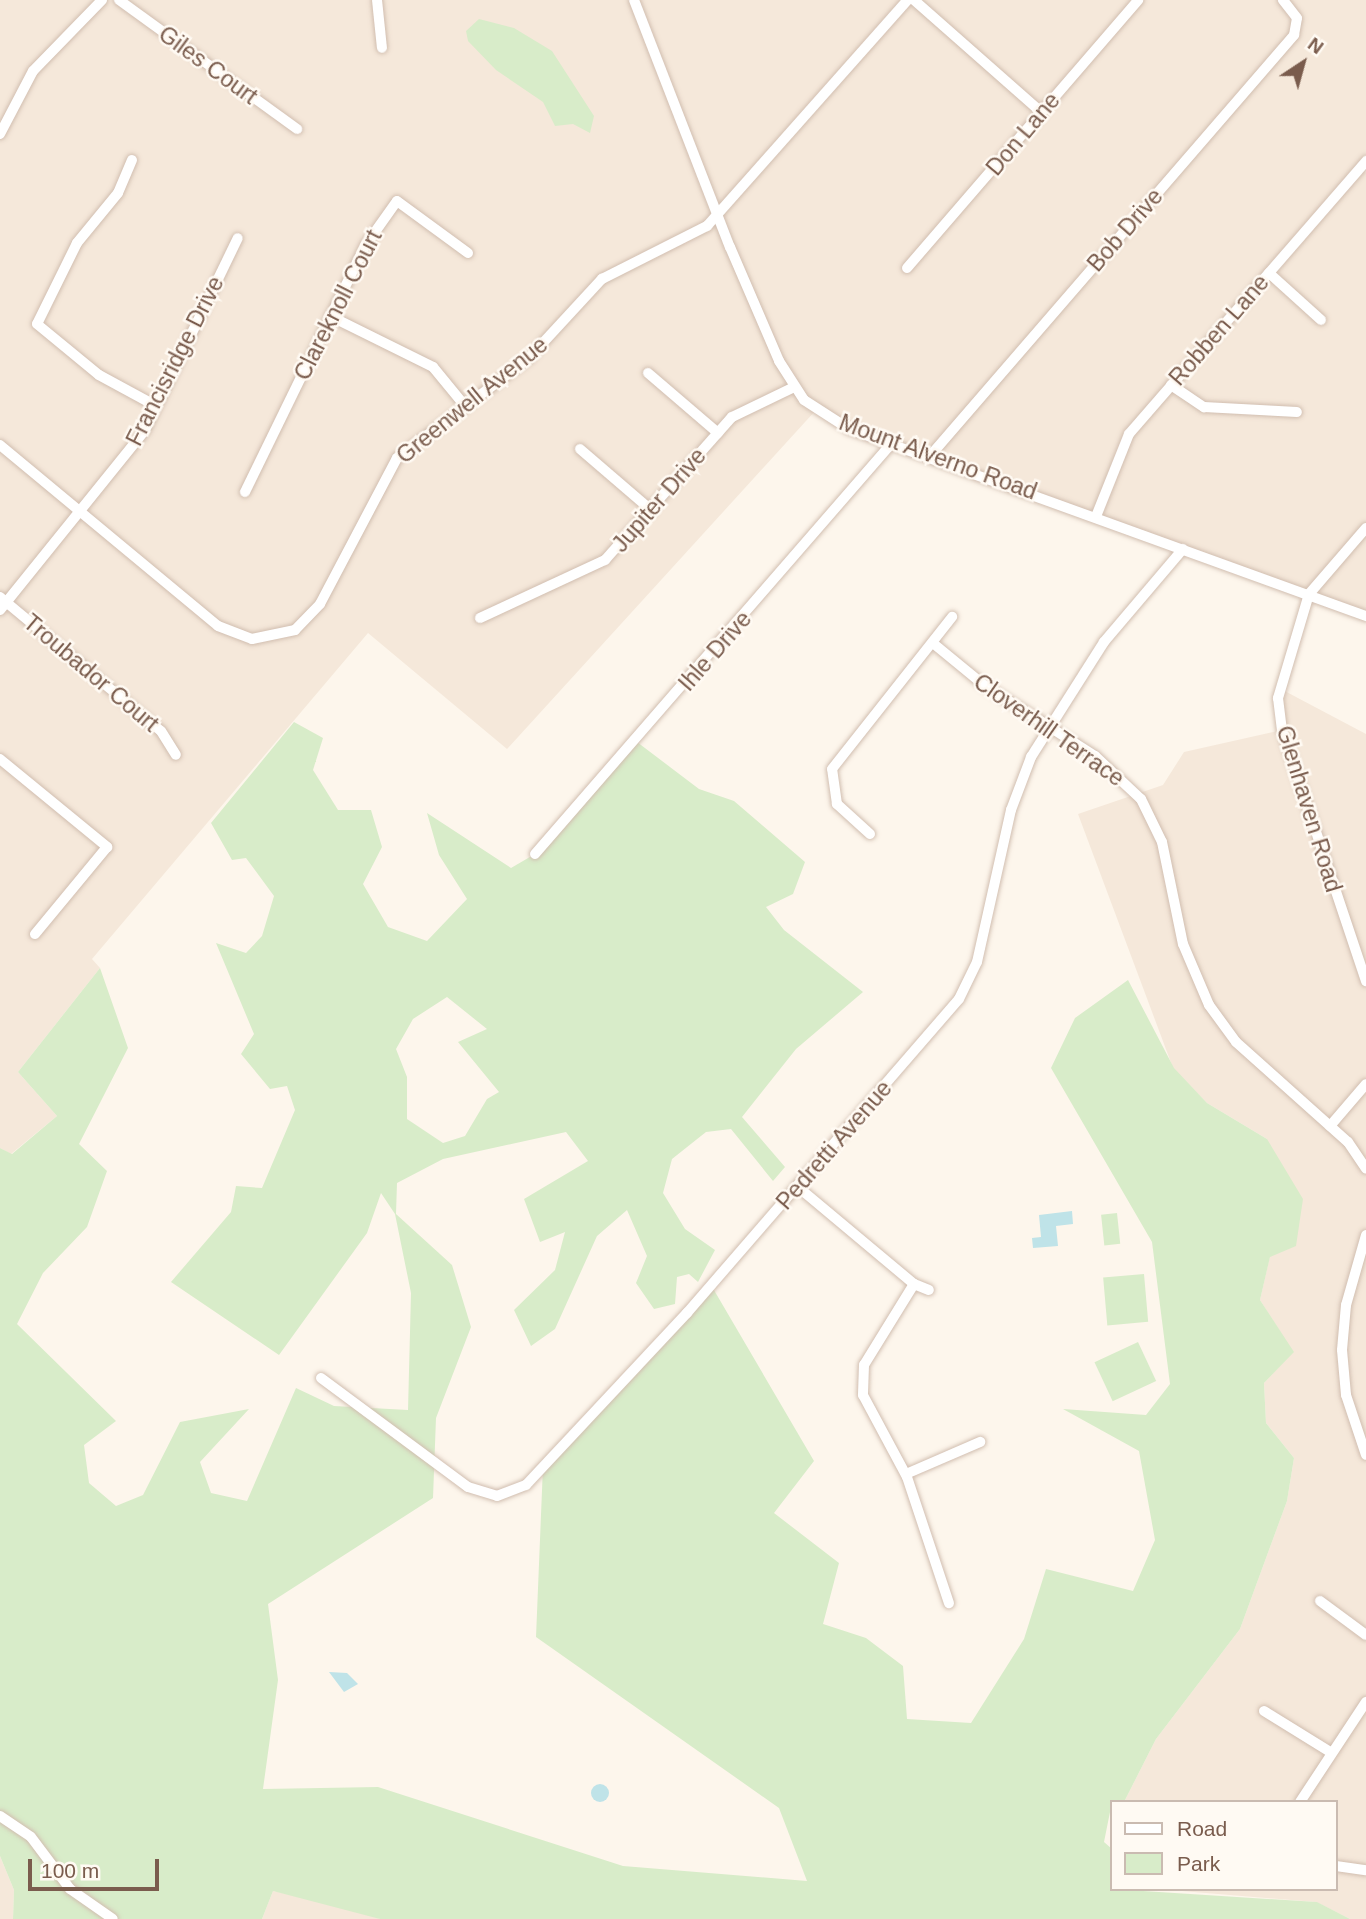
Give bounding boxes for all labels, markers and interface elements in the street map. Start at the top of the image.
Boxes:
street label: Giles Court [153,20,263,110]
north arrow [1268,28,1338,98]
text: N [1304,33,1327,58]
street label: Don Lane [980,87,1066,181]
street label: Bob Drive [1081,183,1169,277]
street label: Clareknoll Court [288,225,388,385]
street label: Robben Lane [1163,269,1275,391]
street label: Francisridge Drive [120,272,230,450]
street label: Greenwell Avenue [390,330,554,470]
street label: Mount Alverno Road [835,408,1041,506]
street label: Jupiter Drive [606,442,712,558]
street label: Ihle Drive [673,605,757,697]
street label: Troubador Court [18,608,164,738]
street label: Cloverhill Terrace [968,668,1130,792]
street label: Glenhaven Road [1271,722,1347,896]
street label: Pedretti Avenue [770,1074,898,1216]
legend [1110,1800,1338,1891]
text: Road [1177,1817,1227,1840]
scale bar [32,1846,163,1890]
text: Park [1177,1852,1220,1875]
text: 100 m [41,1859,99,1882]

